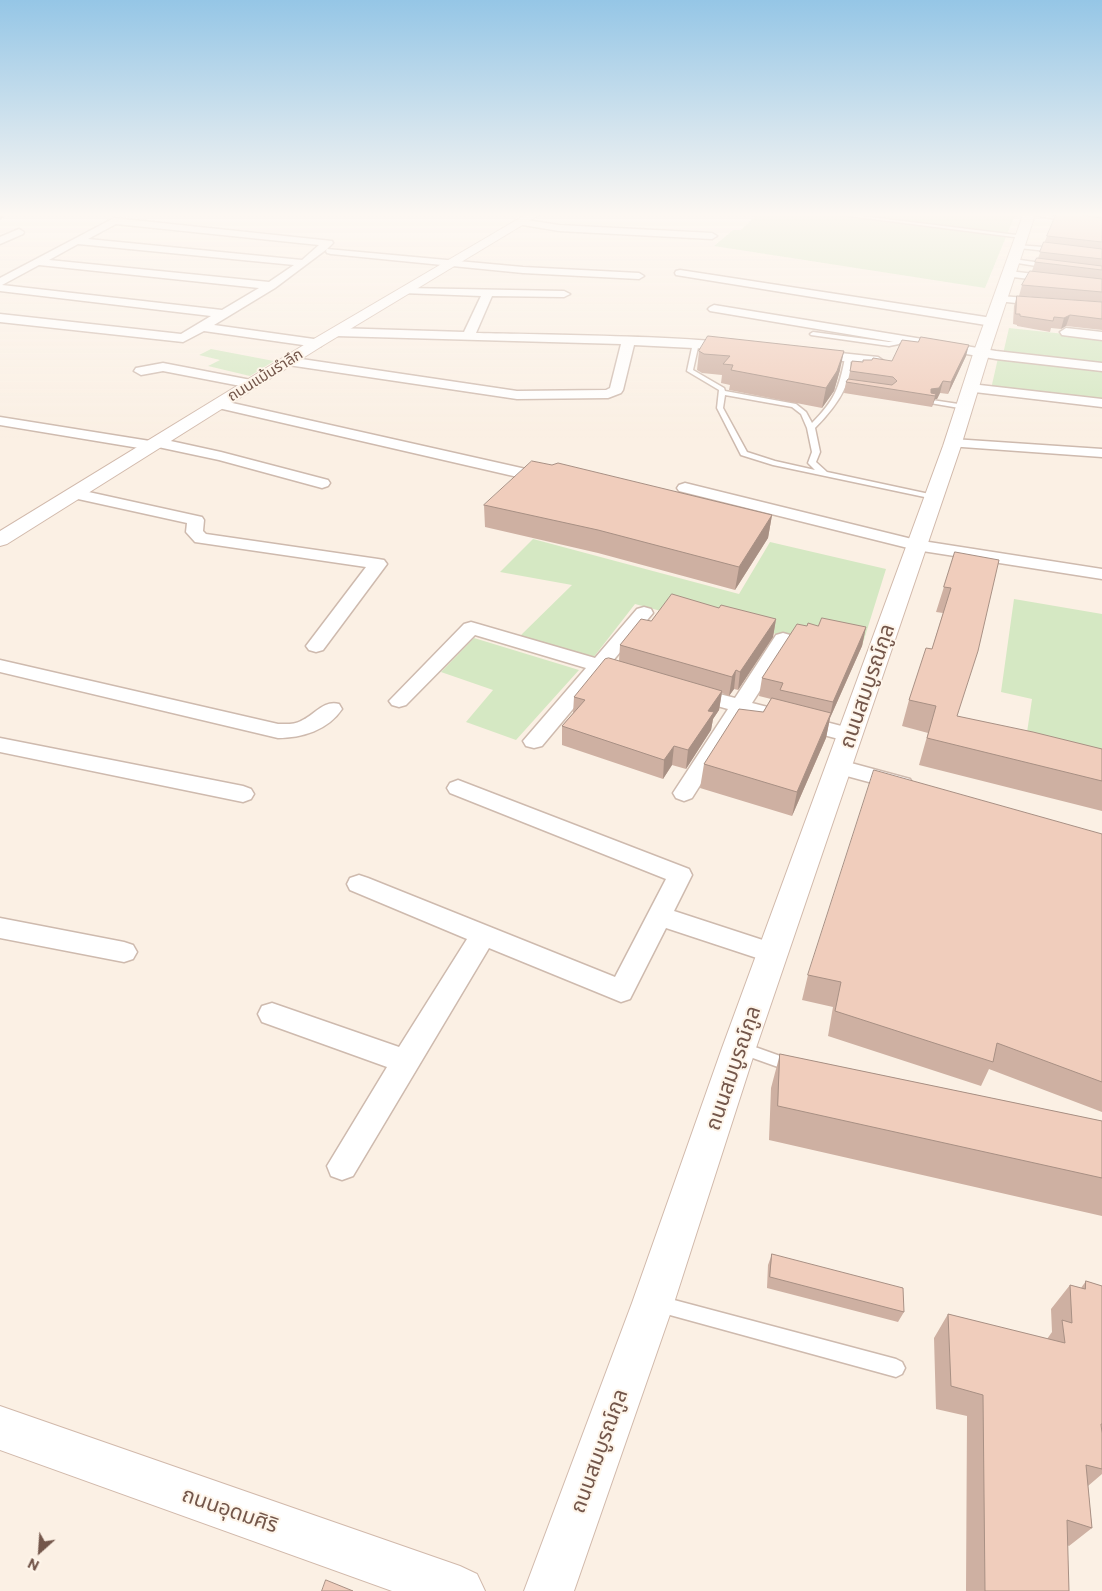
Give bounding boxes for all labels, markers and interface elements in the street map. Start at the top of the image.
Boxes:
street label: ถนนแม้นรำลึก [224,345,306,405]
street label: ถนนสมบูรณ์กูล [834,620,900,752]
street label: ถนนสมบูรณ์กูล [700,1002,766,1134]
street label: ถนนสมบูรณ์กูล [565,1386,633,1516]
street label: ถนนอุดมศิริ [179,1482,281,1538]
north arrow [15,1526,65,1576]
text: N [25,1555,42,1575]

